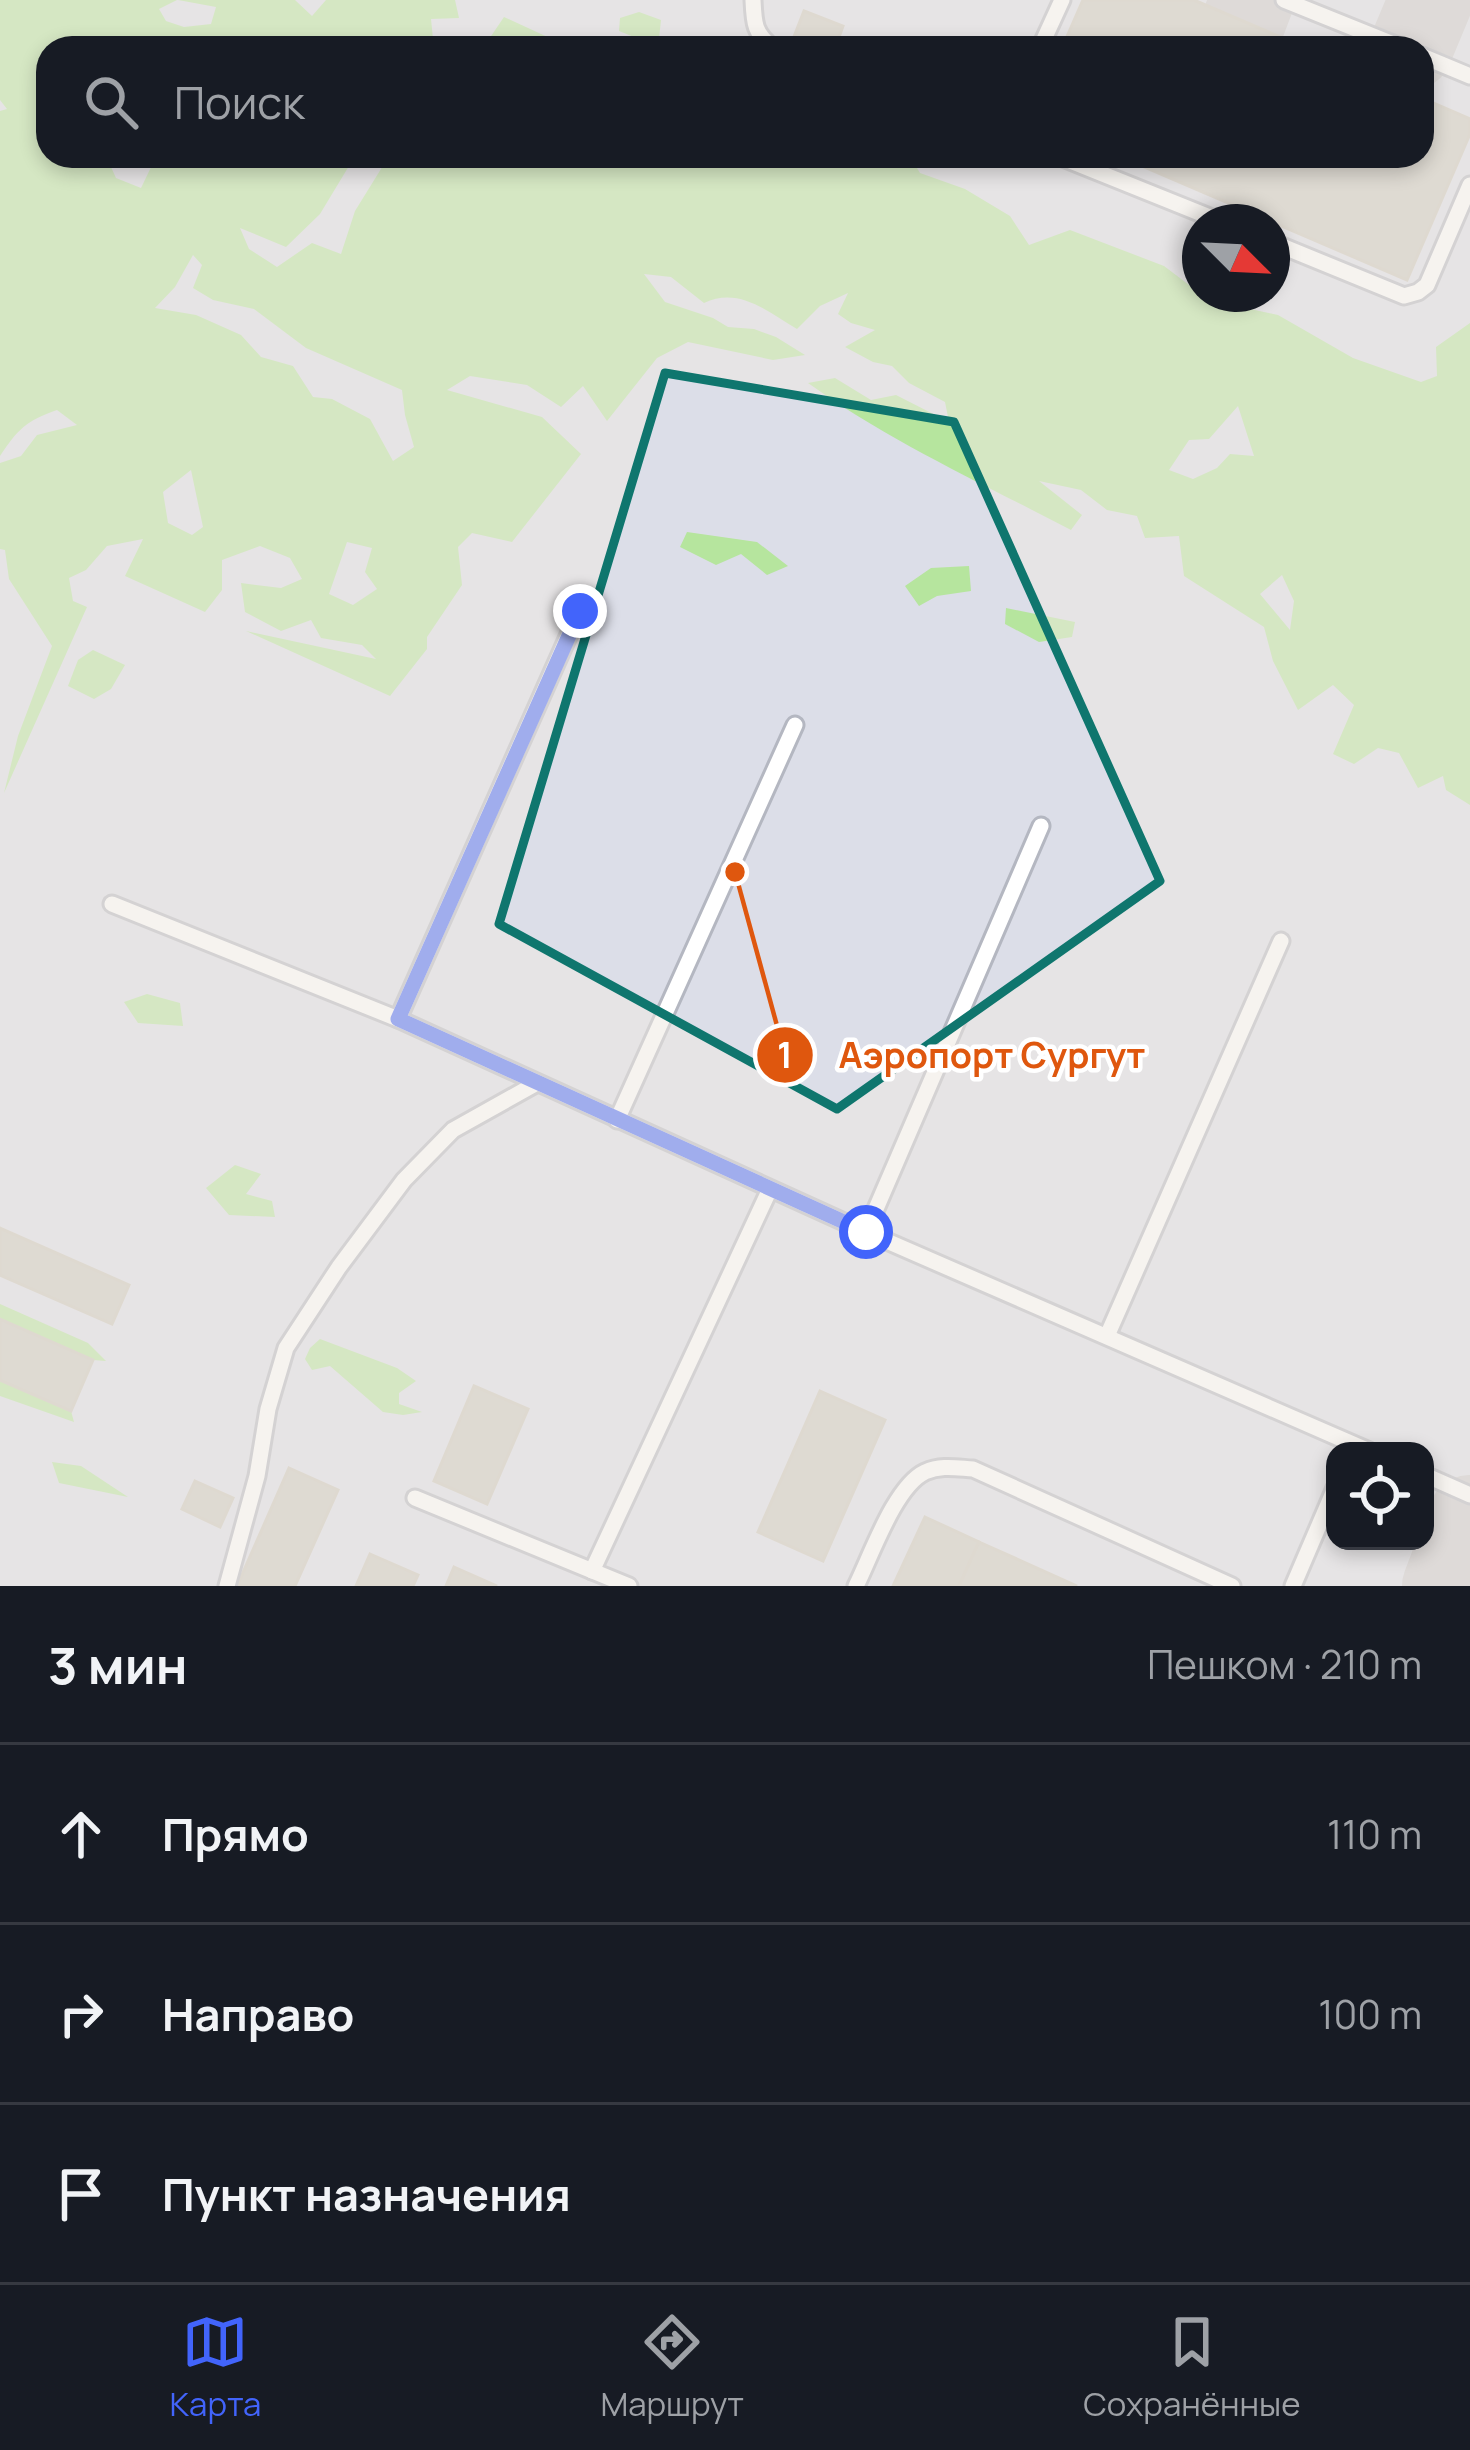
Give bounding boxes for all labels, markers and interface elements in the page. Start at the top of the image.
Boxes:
search box [36,36,1434,168]
icon: search [78,69,144,135]
text: Поиск [174,71,305,133]
north arrow [1182,204,1290,312]
route end [553,584,607,638]
callout: Аэропорт Сургут [755,1019,1170,1091]
text: 1 [777,1030,793,1079]
text: Аэропорт Сургут [839,1030,1145,1079]
route start [839,1205,893,1259]
map controls [1326,1442,1434,1550]
button: locate [1326,1442,1434,1550]
text: 3 мин [48,1630,188,1699]
text: Пешком · 210 m [1147,1637,1422,1691]
icon: ahead [48,1801,114,1867]
text: Прямо [162,1803,309,1865]
text: 110 m [1327,1807,1422,1861]
icon: right [48,1981,114,2047]
text: Направо [162,1983,354,2045]
text: 100 m [1318,1987,1422,2041]
icon: arrive [48,2161,114,2227]
text: Пункт назначения [162,2163,571,2225]
tab: Карта [170,2309,261,2426]
tab: Маршрут [600,2309,744,2426]
tab: Сохранённые [1083,2309,1300,2426]

